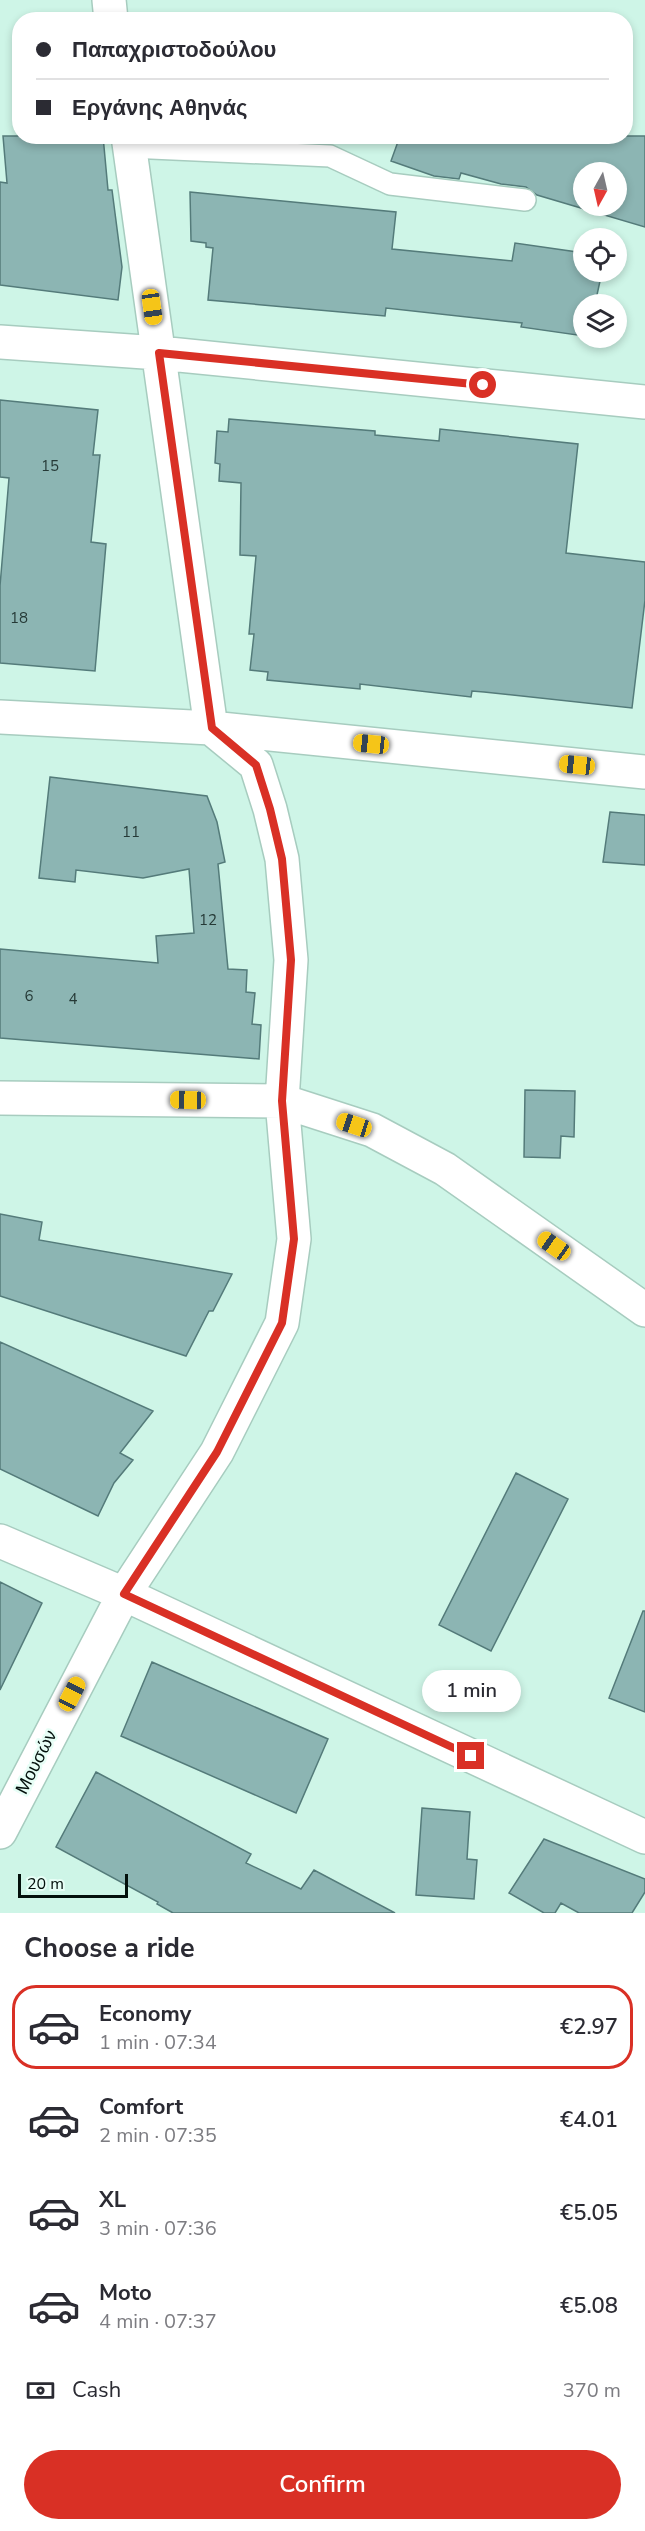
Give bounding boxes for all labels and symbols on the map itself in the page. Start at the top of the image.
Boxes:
north arrow [573,162,627,216]
car [141,288,163,326]
route start [469,371,496,398]
house number: 15 [41,456,59,476]
house number: 18 [10,608,28,628]
car [352,733,390,755]
car [558,754,596,776]
house number: 11 [122,822,140,842]
house number: 12 [199,910,217,930]
house number: 6 [24,986,34,1006]
house number: 4 [68,989,78,1009]
car [170,1091,206,1109]
car [334,1111,374,1139]
car [534,1228,574,1264]
callout: 1 min [422,1669,520,1711]
car [56,1674,88,1714]
street label: Μουσών [10,1726,62,1798]
route end [457,1742,484,1769]
scale bar [18,1871,128,1898]

